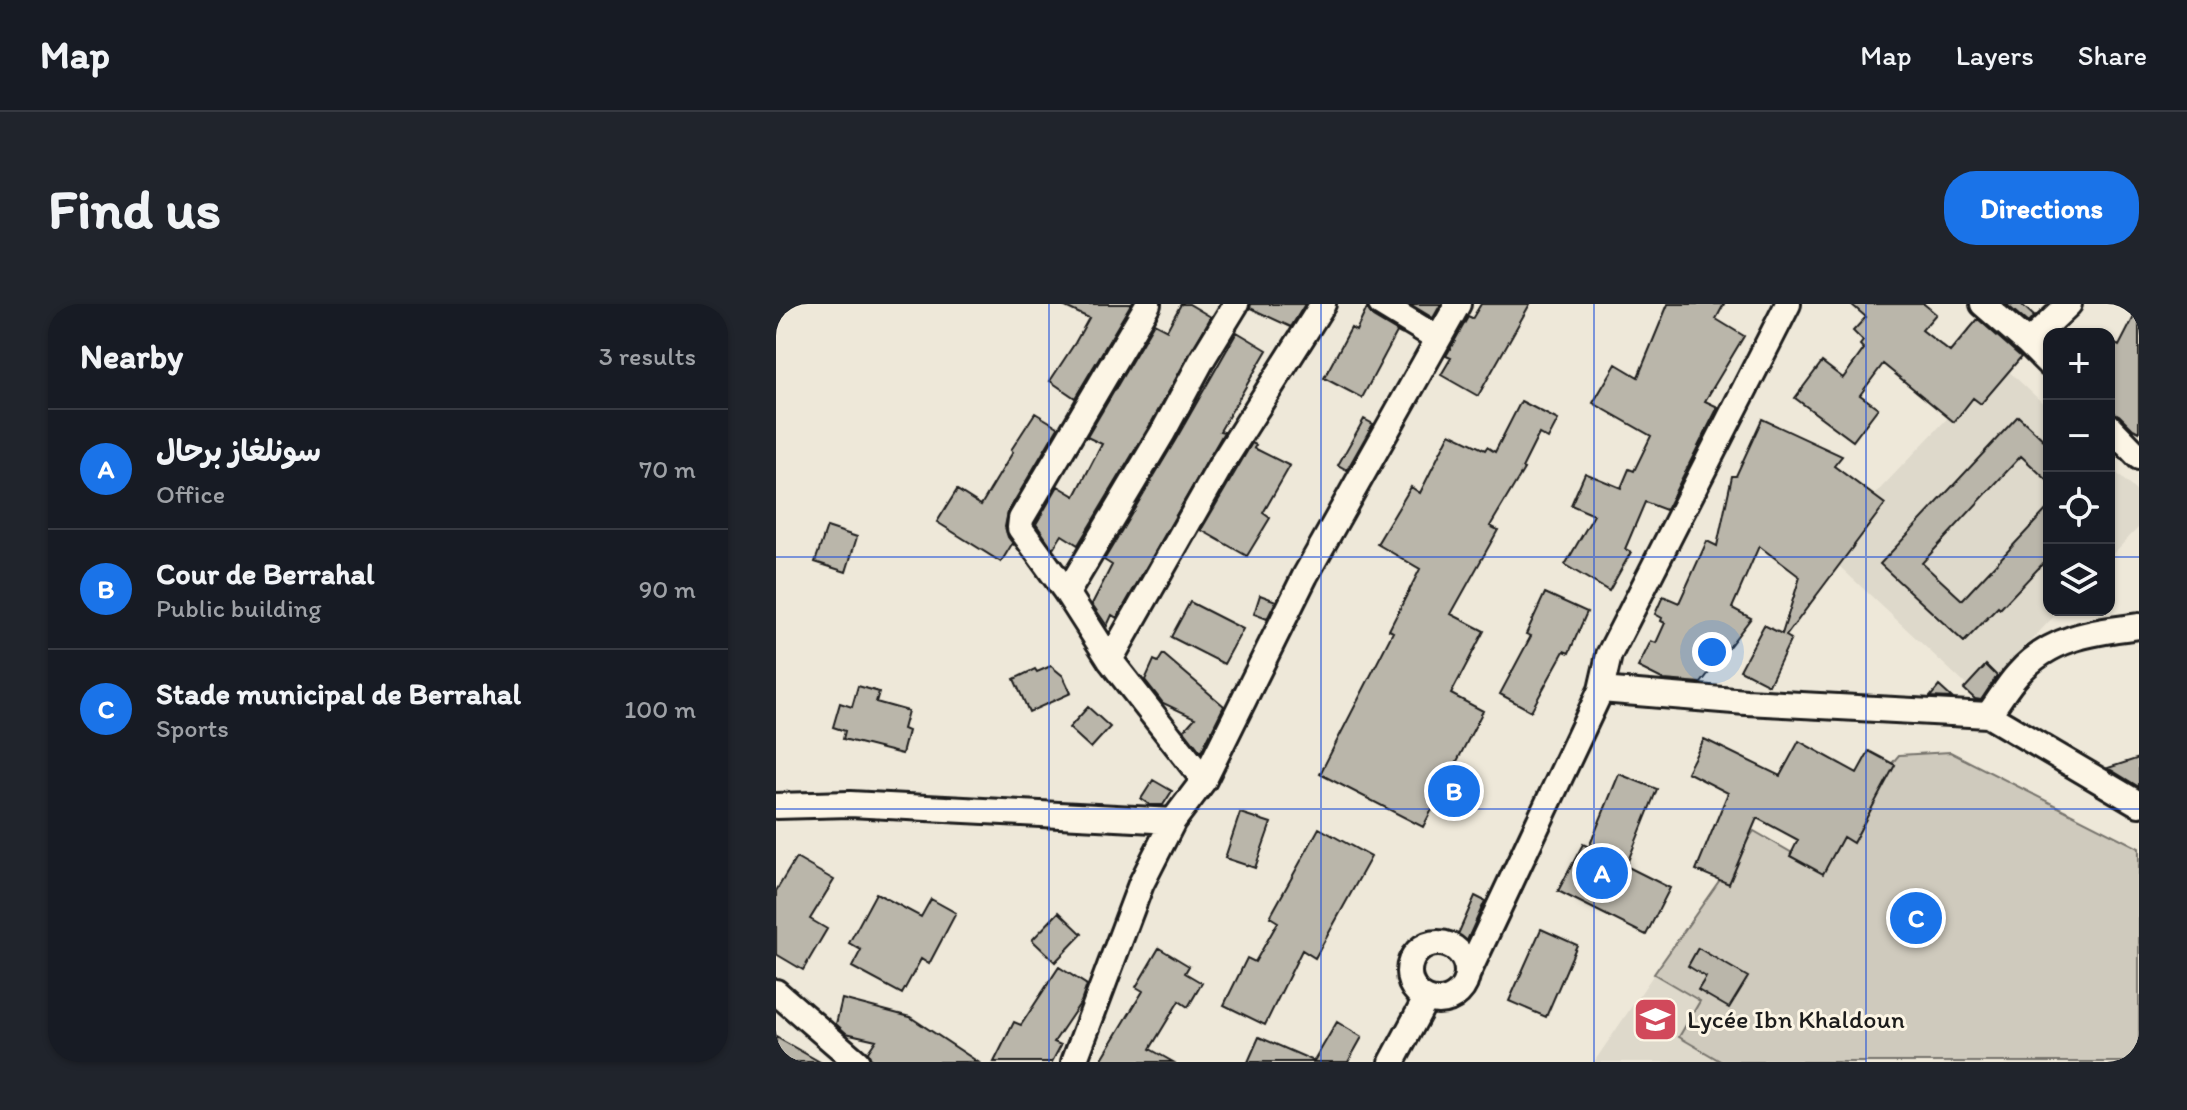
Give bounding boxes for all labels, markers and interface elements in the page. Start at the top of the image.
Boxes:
text: Map [40,32,110,78]
text: Map [1860,38,1912,72]
text: Layers [1956,38,2034,72]
text: Share [2078,38,2147,72]
button: Directions [1944,171,2139,245]
text: Find us [48,175,221,242]
map controls [2043,328,2115,616]
button: + [2043,328,2115,400]
text: Nearby [80,336,183,377]
text: 3 results [599,340,696,372]
button: − [2043,400,2115,472]
text: سونلغاز برحال [156,432,321,469]
text: A [98,453,114,485]
text: 70 m [639,453,696,485]
button: locate [2043,472,2115,544]
text: Office [156,478,225,510]
button: layers [2043,544,2115,616]
text: Cour de Berrahal [156,555,375,592]
text: B [98,573,114,605]
text: 90 m [639,573,696,605]
text: Public building [156,592,322,624]
your location [1692,632,1732,672]
text: Stade municipal de Berrahal [156,675,521,712]
text: C [98,693,114,725]
text: 100 m [624,693,696,725]
text: Sports [156,712,229,744]
pin: B [1428,761,1480,821]
pin: A [1576,843,1628,903]
pin: C [1890,888,1942,948]
school or university icon: Lycée Ibn Khaldoun [1632,995,1680,1043]
place label: Lycée Ibn Khaldoun [1687,1003,1905,1035]

